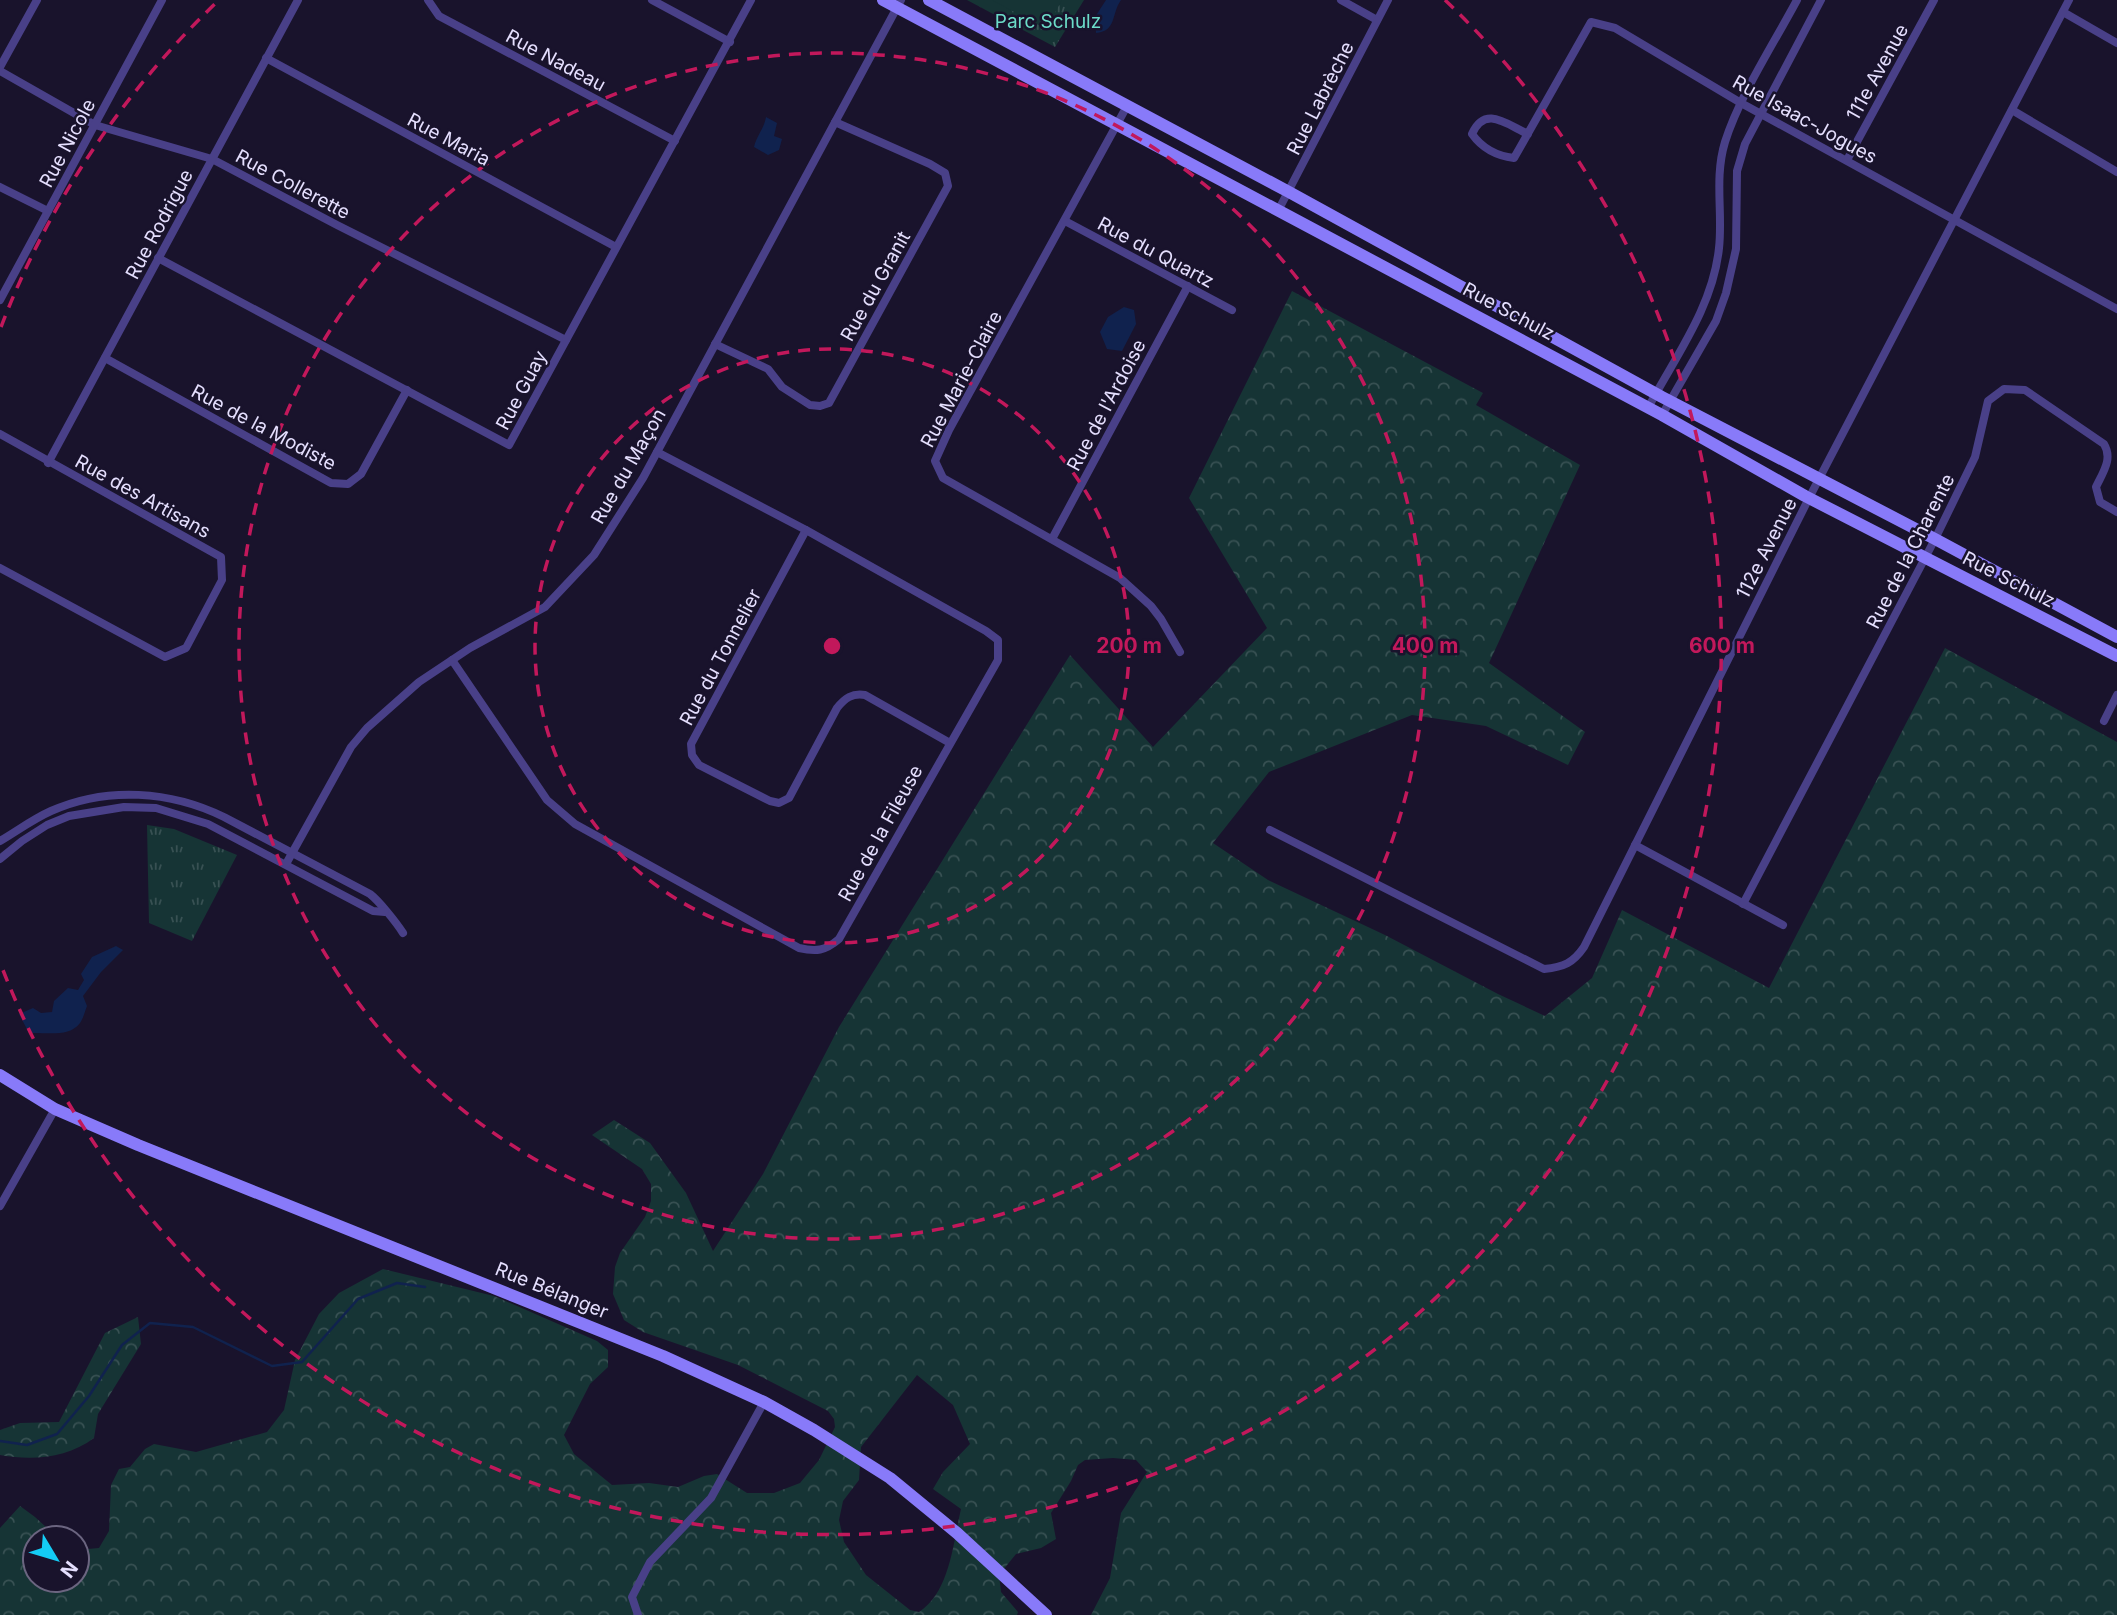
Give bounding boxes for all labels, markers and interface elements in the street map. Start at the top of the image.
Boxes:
park label: Parc Schulz [995,10,1101,33]
street label: 111e Avenue [1842,20,1913,124]
street label: Rue Nadeau [502,25,610,96]
street label: Rue Labrèche [1282,38,1359,159]
street label: Rue Isaac-Jogues [1729,70,1881,169]
street label: Rue Nicole [35,95,100,191]
street label: Rue Maria [403,108,494,171]
street label: Rue Collerette [232,145,354,224]
street label: Rue Rodrigue [121,165,198,283]
street label: Rue du Quartz [1094,212,1218,293]
street label: Rue du Granit [836,227,915,345]
street label: Rue Schulz [1459,278,1559,345]
street label: Rue Marie-Claire [916,307,1007,451]
street label: Rue de l'Ardoise [1062,336,1151,475]
street label: Rue Guay [491,346,552,434]
street label: Rue de la Modiste [188,380,340,475]
street label: Rue du Maçon [586,404,671,528]
street label: Rue des Artisans [71,450,214,543]
street label: Rue de la Charente [1861,470,1959,632]
street label: 112e Avenue [1731,494,1802,603]
street label: Rue Schulz [1959,546,2059,613]
street label: Rue du Tonnelier [675,585,766,729]
text: 200 m [1096,633,1162,658]
text: 400 m [1392,633,1458,658]
text: 600 m [1689,633,1755,658]
centre of rings [820,634,844,658]
street label: Rue de la Fileuse [833,761,927,905]
street label: Rue Bélanger [492,1257,612,1324]
north arrow [21,1524,91,1594]
text: N [55,1556,83,1582]

